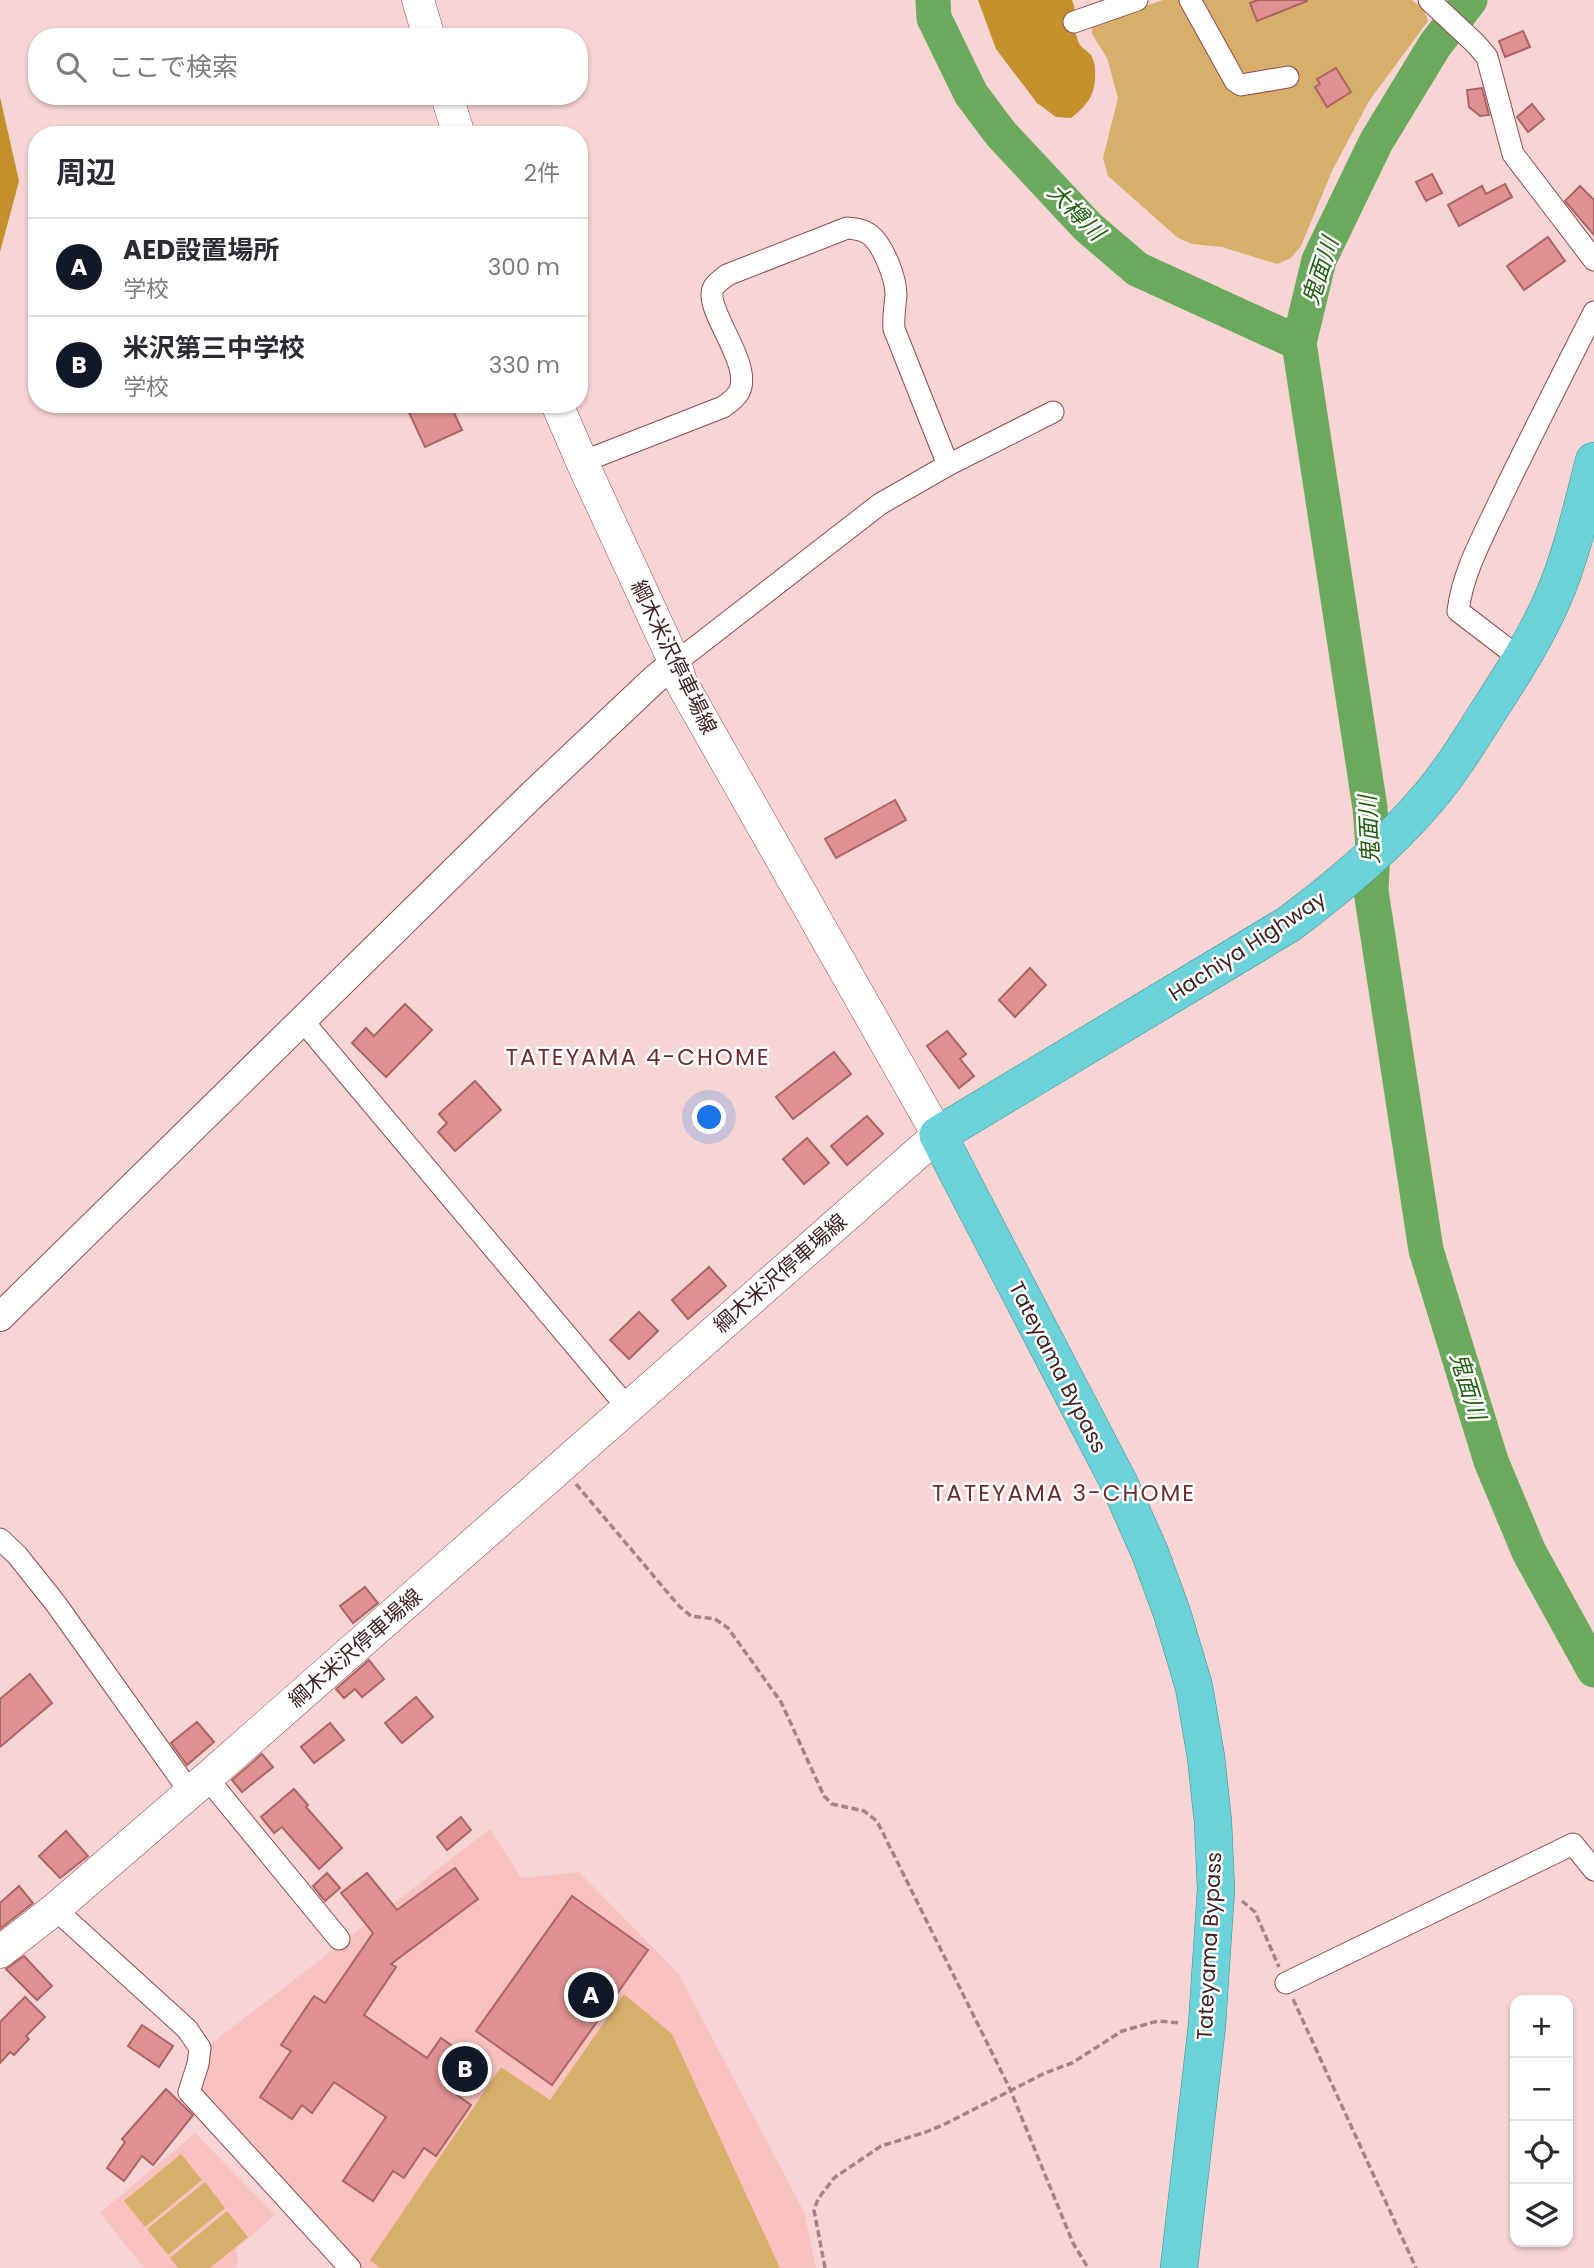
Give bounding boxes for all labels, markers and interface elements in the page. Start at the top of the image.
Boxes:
search box [28,28,588,105]
icon: search [52,48,90,86]
text: ここで検索 [108,49,238,85]
text: 周辺 [56,151,116,194]
text: 2件 [524,157,560,189]
water label: 大樽川 [1040,176,1114,250]
water label: 鬼面川 [1294,230,1347,309]
text: AED設置場所 [123,232,279,268]
text: A [71,251,87,283]
text: 300 m [488,251,560,283]
text: 学校 [123,273,169,305]
text: 米沢第三中学校 [123,330,305,366]
text: B [71,349,87,381]
text: 330 m [489,349,560,381]
text: 学校 [123,371,169,403]
street label: 綱木米沢停車場線 [624,575,724,739]
water label: 鬼面川 [1351,792,1387,865]
street label: Hachiya Highway [1163,884,1331,1008]
district label: TATEYAMA 4-CHOME [505,1041,771,1073]
your location [692,1100,726,1134]
street label: 綱木米沢停車場線 [707,1207,853,1339]
street label: Tateyama Bypass [1002,1276,1114,1458]
water label: 鬼面川 [1443,1348,1494,1427]
district label: TATEYAMA 3-CHOME [932,1477,1196,1509]
street label: 綱木米沢停車場線 [282,1582,428,1714]
street label: Tateyama Bypass [1190,1851,1228,2041]
pin: A [568,1969,614,2021]
map controls [1510,1995,1573,2247]
button: + [1510,1995,1573,2058]
pin: B [442,2043,488,2095]
button: − [1510,2058,1573,2121]
button: locate [1510,2121,1573,2184]
button: layers [1510,2184,1573,2247]

